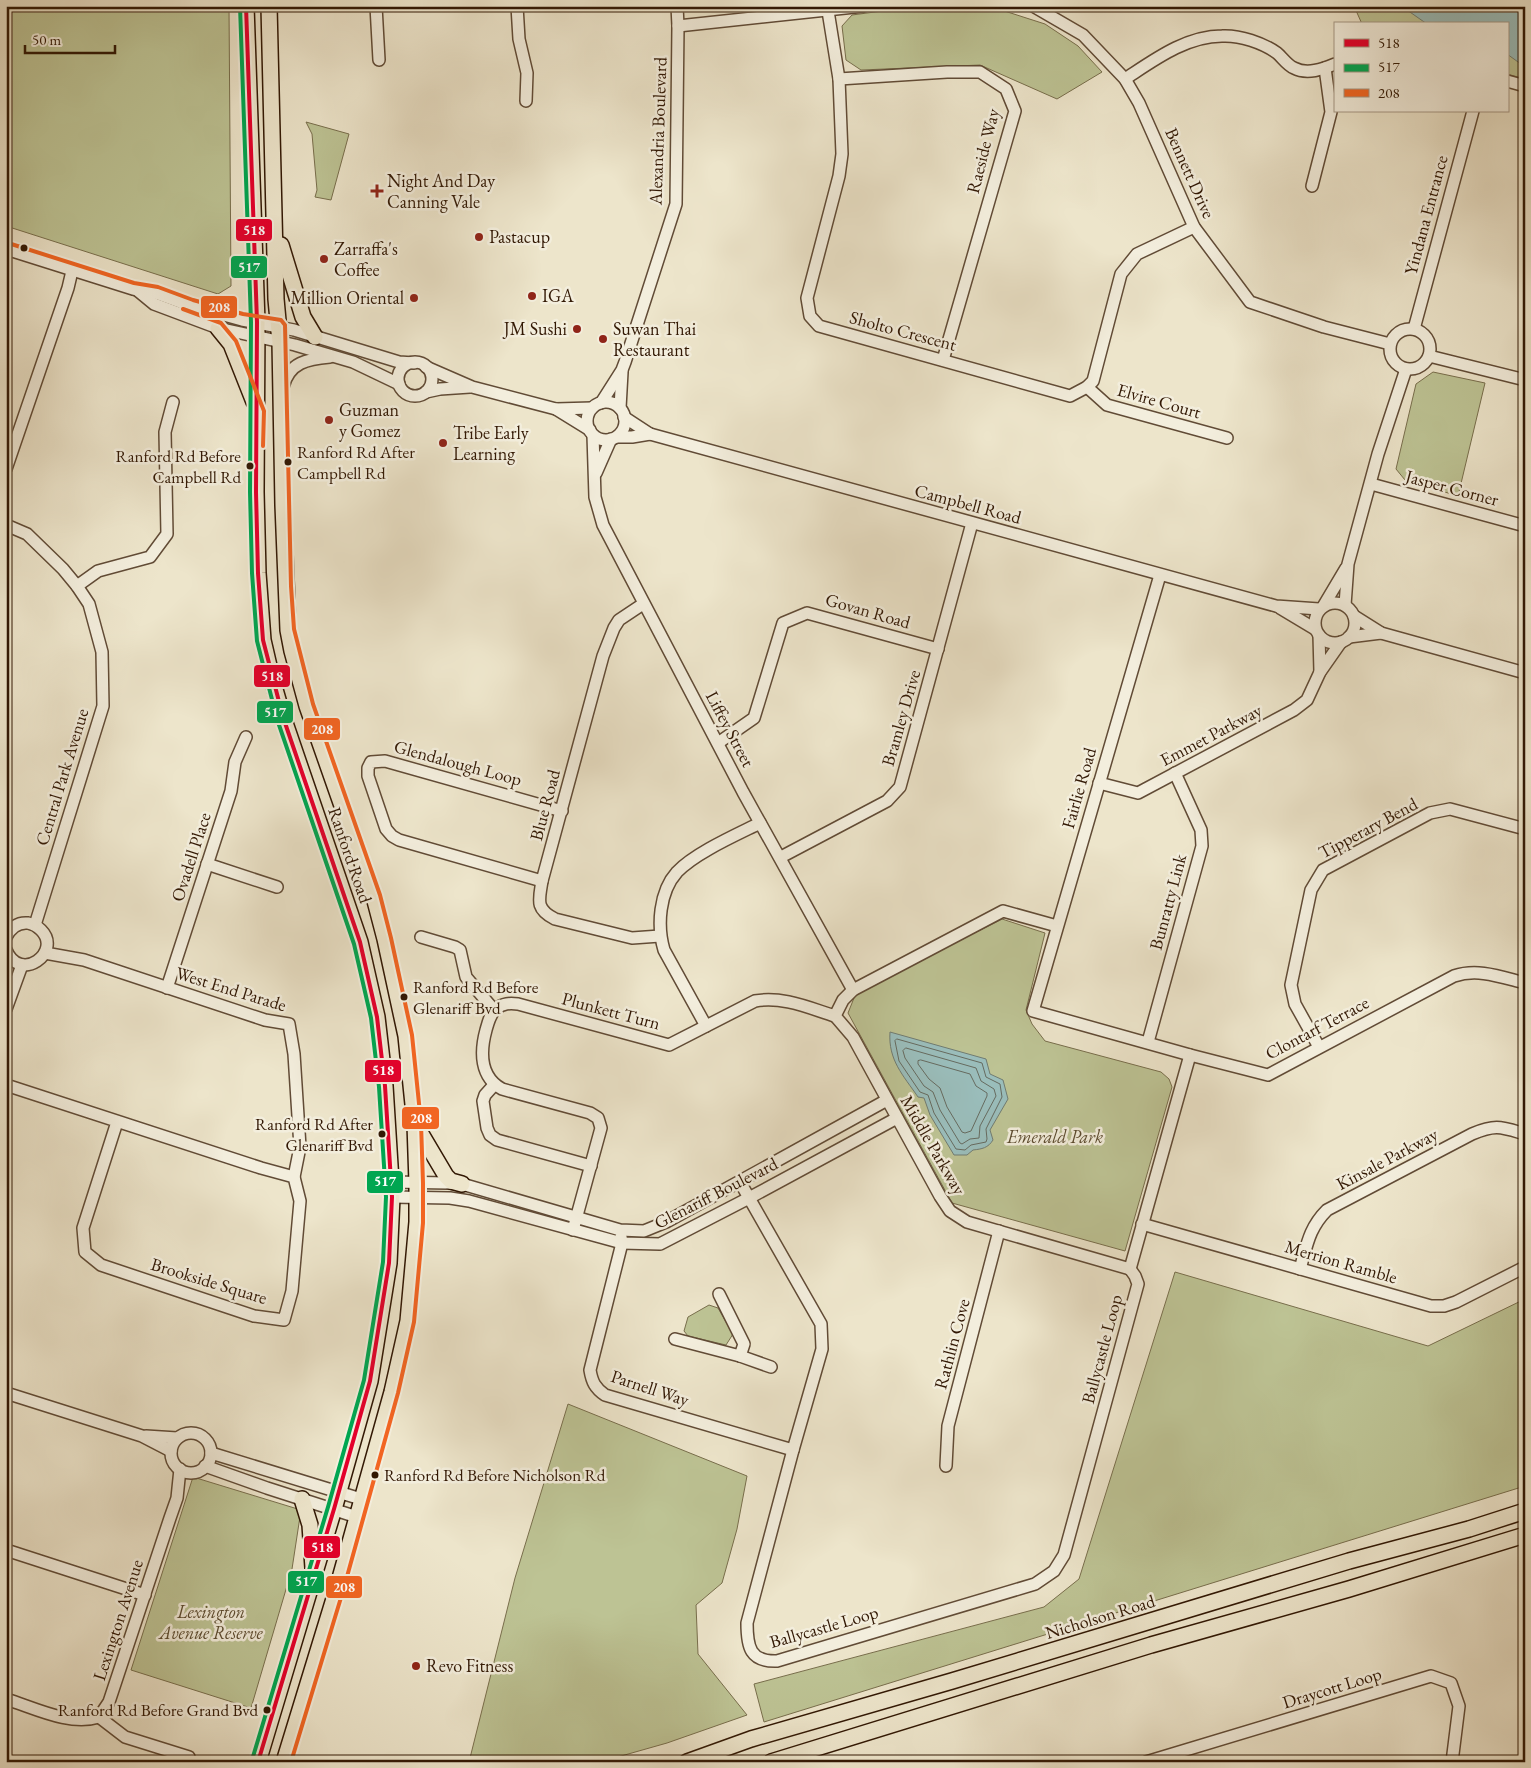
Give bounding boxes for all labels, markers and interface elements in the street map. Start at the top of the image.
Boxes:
scale bar [25,22,115,54]
legend [1334,22,1508,112]
text: 50 m [32,30,61,49]
text: 518 [1378,33,1400,52]
street label: Alexandria Boulevard [643,56,672,206]
text: 517 [1378,57,1400,76]
text: 208 [1378,83,1400,102]
street label: Raeside Way [961,106,1004,196]
street label: Bennett Drive [1160,124,1221,222]
street label: Yindana Entrance [1399,153,1453,277]
place label: Night And Day Canning Vale [387,169,495,213]
marker: Night And Day Canning Vale [371,185,383,197]
line badge: 518 [235,218,273,242]
text: 518 [243,221,265,239]
place label: Pastacup [489,225,550,248]
marker: Pastacup [473,231,485,243]
place label: Zarraffa's Coffee [334,237,398,281]
unlabelled marker [19,243,29,253]
marker: Zarraffa's Coffee [318,253,330,265]
line badge: 517 [230,255,268,279]
text: 517 [238,258,261,276]
place label: IGA [542,284,574,307]
place label: Million Oriental [290,286,404,309]
marker: IGA [526,290,538,302]
marker: Million Oriental [408,292,420,304]
line badge: 208 [200,295,238,319]
text: 208 [208,298,230,316]
street label: Sholto Crescent [847,305,959,356]
place label: JM Sushi [502,317,568,340]
place label: Suwan Thai Restaurant [613,317,697,361]
marker: JM Sushi [571,323,583,335]
marker: Suwan Thai Restaurant [597,333,609,345]
street label: Elvire Court [1115,378,1204,424]
place label: Guzman y Gomez [339,398,401,442]
marker: Guzman y Gomez [323,414,335,426]
place label: Tribe Early Learning [453,421,529,465]
marker: Tribe Early Learning [437,437,449,449]
place label: Ranford Rd After Campbell Rd [297,441,415,484]
place label: Ranford Rd Before Campbell Rd [116,445,241,488]
marker: Ranford Rd After Campbell Rd [283,457,293,467]
marker: Ranford Rd Before Campbell Rd [245,461,255,471]
street label: Jasper Corner [1401,464,1501,511]
street label: Campbell Road [912,478,1025,529]
street label: Govan Road [823,587,914,634]
line badge: 518 [253,664,291,688]
text: 518 [261,667,283,685]
street label: Bramley Drive [876,667,925,769]
street label: Liffey Street [701,687,760,771]
street label: Emmet Parkway [1156,698,1266,771]
line badge: 517 [256,700,294,724]
text: 517 [264,703,287,721]
street label: Central Park Avenue [30,706,93,848]
line badge: 208 [303,717,341,741]
text: 208 [311,720,333,738]
street label: Glendalough Loop [392,734,525,791]
street label: Fairlie Road [1056,744,1101,831]
street label: Blue Road [524,766,565,843]
street label: Tipperary Bend [1314,791,1422,863]
street label: Ranford Road [323,804,378,907]
street label: Ovadell Place [165,809,216,904]
street label: Bunratty Link [1144,851,1192,952]
street label: West End Parade [173,961,289,1016]
place label: Ranford Rd Before Glenariff Bvd [413,976,539,1019]
street label: Plunkett Turn [560,986,663,1035]
street label: Clontarf Terrace [1261,991,1373,1064]
marker: Ranford Rd Before Glenariff Bvd [399,992,409,1002]
line badge: 518 [364,1059,402,1083]
text: 518 [372,1061,394,1079]
street label: Middle Parkway [896,1091,971,1199]
line badge: 208 [401,1106,440,1130]
text: 208 [410,1109,432,1127]
place label: Ranford Rd After Glenariff Bvd [255,1113,373,1156]
street label: Kinsale Parkway [1332,1122,1442,1195]
park label: Emerald Park [1006,1125,1103,1148]
marker: Ranford Rd After Glenariff Bvd [377,1129,387,1139]
street label: Glenariff Boulevard [650,1151,782,1234]
line badge: 517 [366,1170,404,1194]
text: 517 [374,1172,397,1190]
street label: Merrion Ramble [1282,1235,1400,1289]
street label: Brookside Square [148,1252,270,1309]
street label: Ballycastle Loop [1076,1292,1127,1406]
street label: Rathlin Cove [928,1296,975,1392]
street label: Parnell Way [608,1364,692,1411]
place label: Ranford Rd Before Nicholson Rd [384,1464,606,1486]
marker: Ranford Rd Before Nicholson Rd [370,1470,380,1480]
line badge: 518 [303,1535,341,1559]
text: 518 [311,1538,333,1556]
street label: Lexington Avenue [87,1556,148,1683]
line badge: 517 [287,1570,325,1594]
text: 517 [295,1572,318,1590]
line badge: 208 [325,1575,363,1599]
text: 208 [333,1578,355,1596]
street label: Nicholson Road [1042,1589,1158,1644]
park label: Lexington Avenue Reserve [157,1600,264,1644]
street label: Ballycastle Loop [767,1600,881,1653]
place label: Revo Fitness [426,1654,513,1677]
marker: Revo Fitness [410,1660,422,1672]
street label: Draycott Loop [1279,1662,1384,1714]
place label: Ranford Rd Before Grand Bvd [58,1699,258,1721]
marker: Ranford Rd Before Grand Bvd [262,1705,272,1715]

